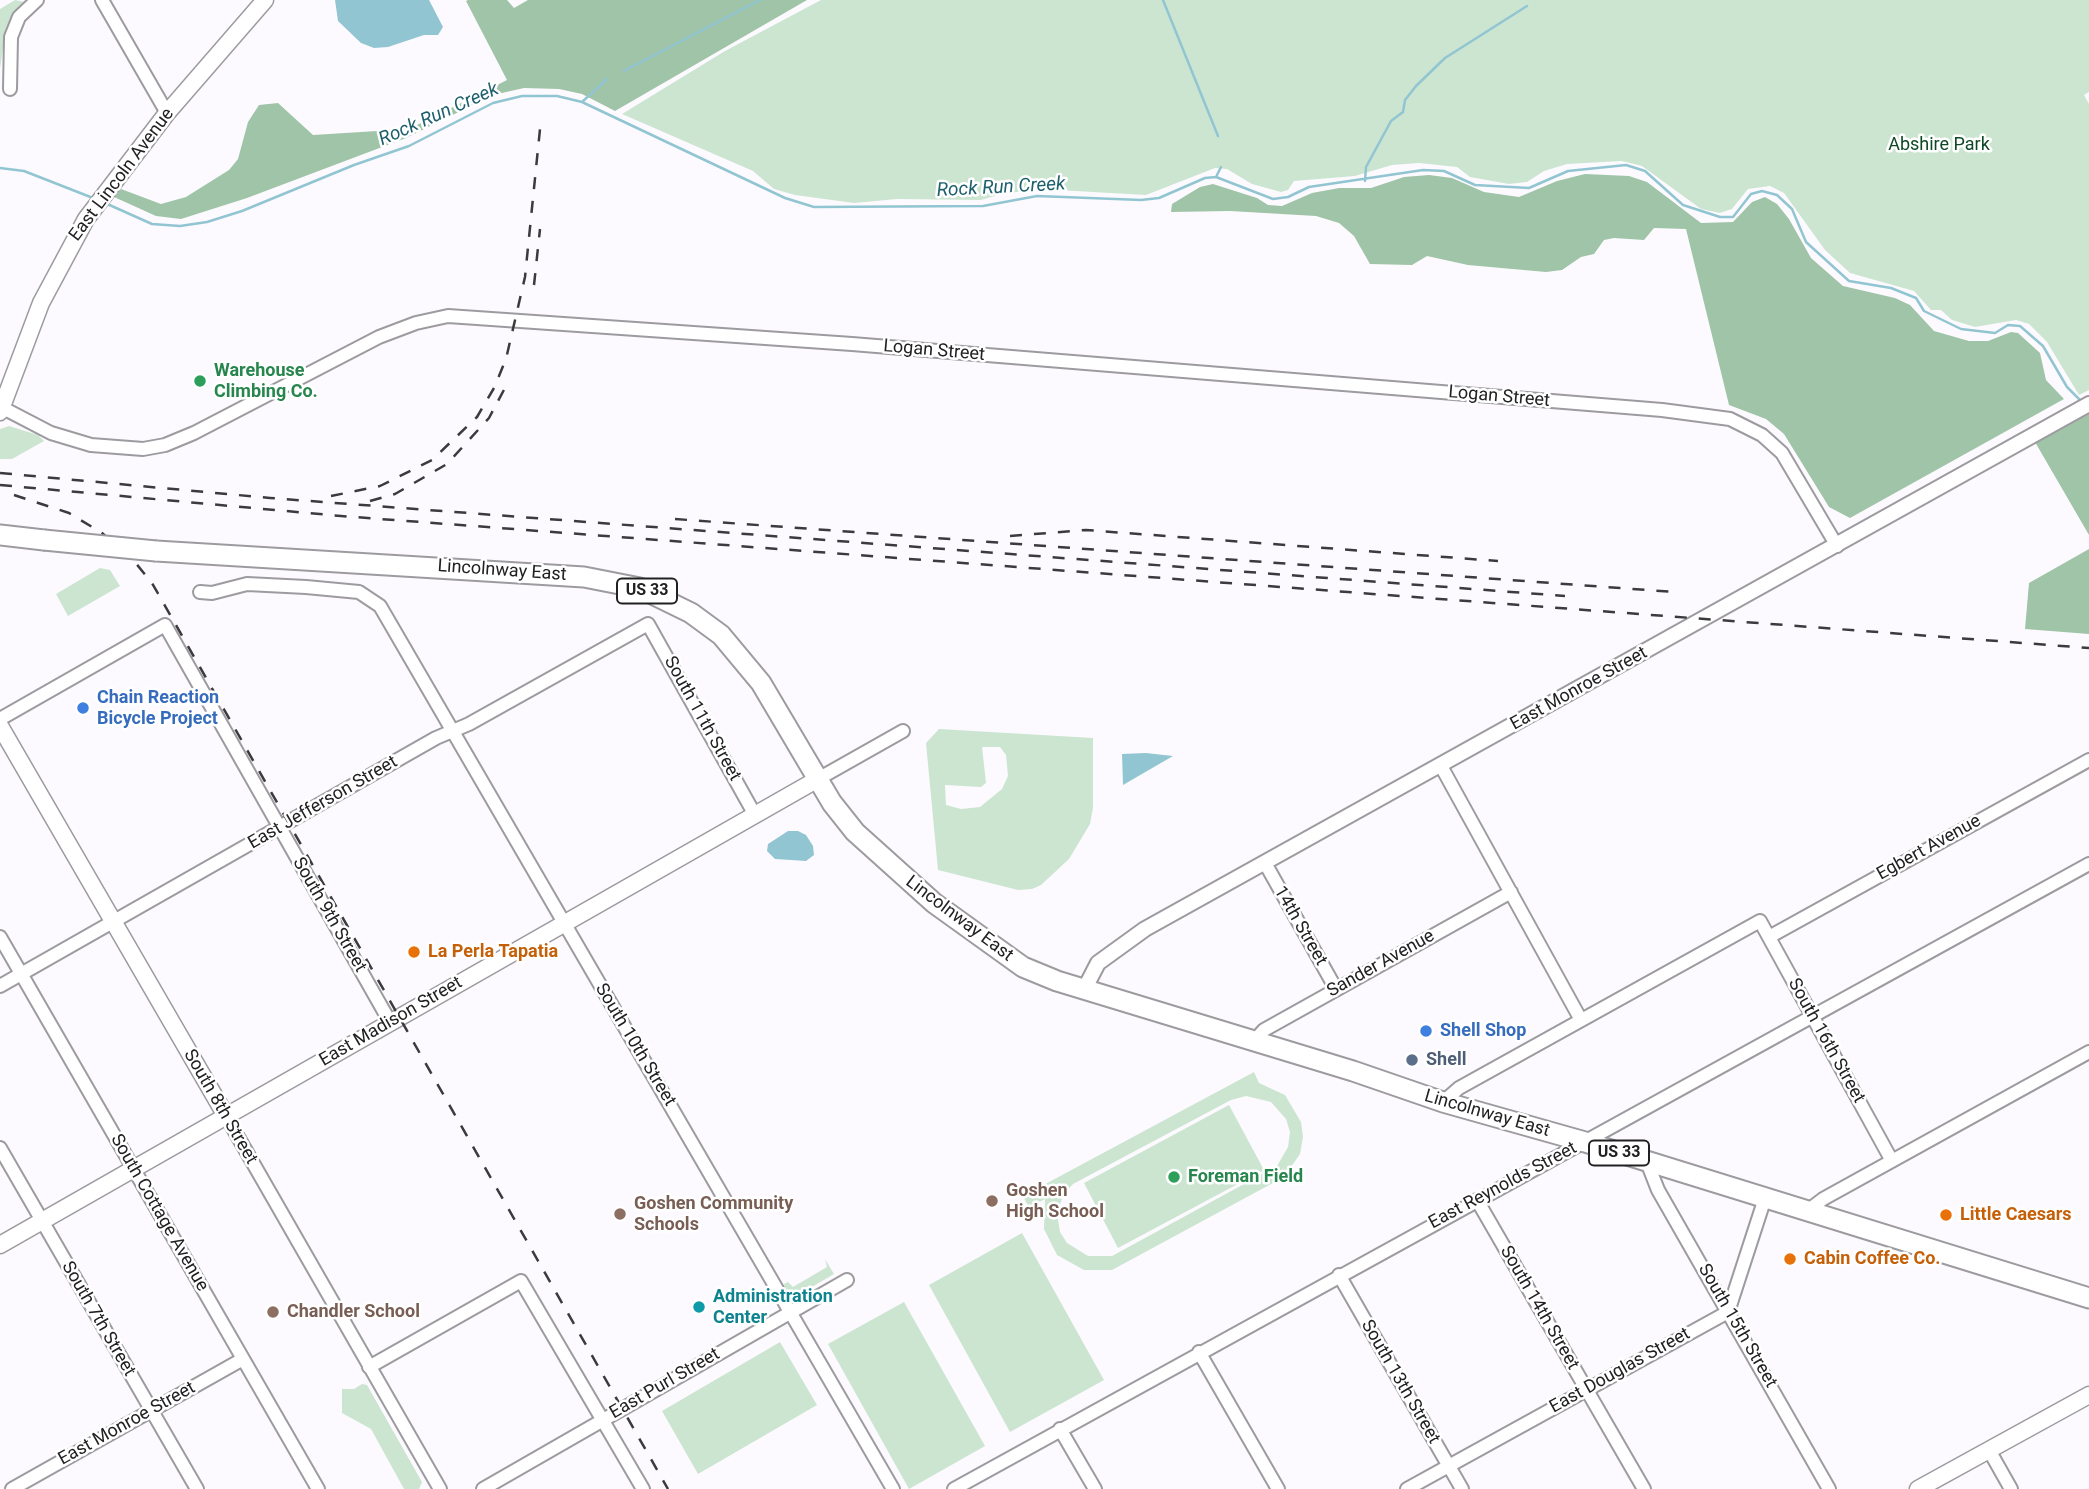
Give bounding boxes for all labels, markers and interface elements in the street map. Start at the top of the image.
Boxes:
water label: Rock Run Creek [376,78,502,152]
street label: East Lincoln Avenue [65,104,179,246]
park label: Abshire Park [1888,134,1990,156]
water label: Rock Run Creek [936,173,1066,203]
street label: Logan Street [882,336,986,366]
place label: Warehouse Climbing Co. [214,360,318,402]
marker: Warehouse Climbing Co. [192,373,208,389]
street label: Logan Street [1447,382,1551,412]
street label: Lincolnway East [437,556,567,586]
road number: US 33 [617,578,677,604]
street label: East Monroe Street [1507,642,1651,736]
street label: South 11th Street [659,653,745,785]
place label: Chain Reaction Bicycle Project [97,687,219,730]
marker: Chain Reaction Bicycle Project [75,700,91,716]
street label: East Jefferson Street [245,752,401,854]
street label: Egbert Avenue [1873,811,1985,885]
street label: South 9th Street [287,854,371,976]
street label: Lincolnway East [901,871,1017,967]
street label: 14th Street [1269,883,1331,969]
street label: Sander Avenue [1323,926,1439,1002]
place label: La Perla Tapatia [428,941,558,963]
marker: La Perla Tapatia [406,944,422,960]
street label: East Madison Street [316,972,466,1072]
street label: South 16th Street [1783,975,1869,1107]
street label: South 10th Street [590,980,680,1110]
place label: Shell Shop [1440,1020,1526,1042]
marker: Shell Shop [1418,1023,1434,1039]
street label: South 8th Street [178,1046,262,1168]
place label: Shell [1426,1049,1466,1071]
marker: Shell [1404,1052,1420,1068]
street label: Lincolnway East [1422,1086,1552,1142]
street label: South Cottage Avenue [105,1131,213,1295]
street label: East Reynolds Street [1425,1138,1581,1234]
road number: US 33 [1589,1140,1649,1166]
place label: Foreman Field [1188,1166,1303,1188]
marker: Foreman Field [1166,1169,1182,1185]
place label: Goshen High School [1006,1180,1104,1222]
place label: Goshen Community Schools [634,1193,793,1236]
marker: Goshen High School [984,1193,1000,1209]
place label: Little Caesars [1960,1204,2071,1226]
marker: Goshen Community Schools [612,1206,628,1222]
marker: Little Caesars [1938,1207,1954,1223]
street label: South 14th Street [1495,1242,1583,1374]
place label: Cabin Coffee Co. [1804,1248,1941,1270]
marker: Cabin Coffee Co. [1782,1251,1798,1267]
street label: South 7th Street [56,1258,140,1380]
street label: South 15th Street [1693,1260,1781,1392]
place label: Administration Center [713,1286,833,1328]
marker: Administration Center [691,1299,707,1315]
place label: Chandler School [287,1301,420,1323]
marker: Chandler School [265,1304,281,1320]
street label: South 13th Street [1356,1316,1444,1448]
street label: East Douglas Street [1546,1323,1694,1419]
street label: East Purl Street [606,1344,724,1424]
street label: East Monroe Street [55,1377,199,1471]

